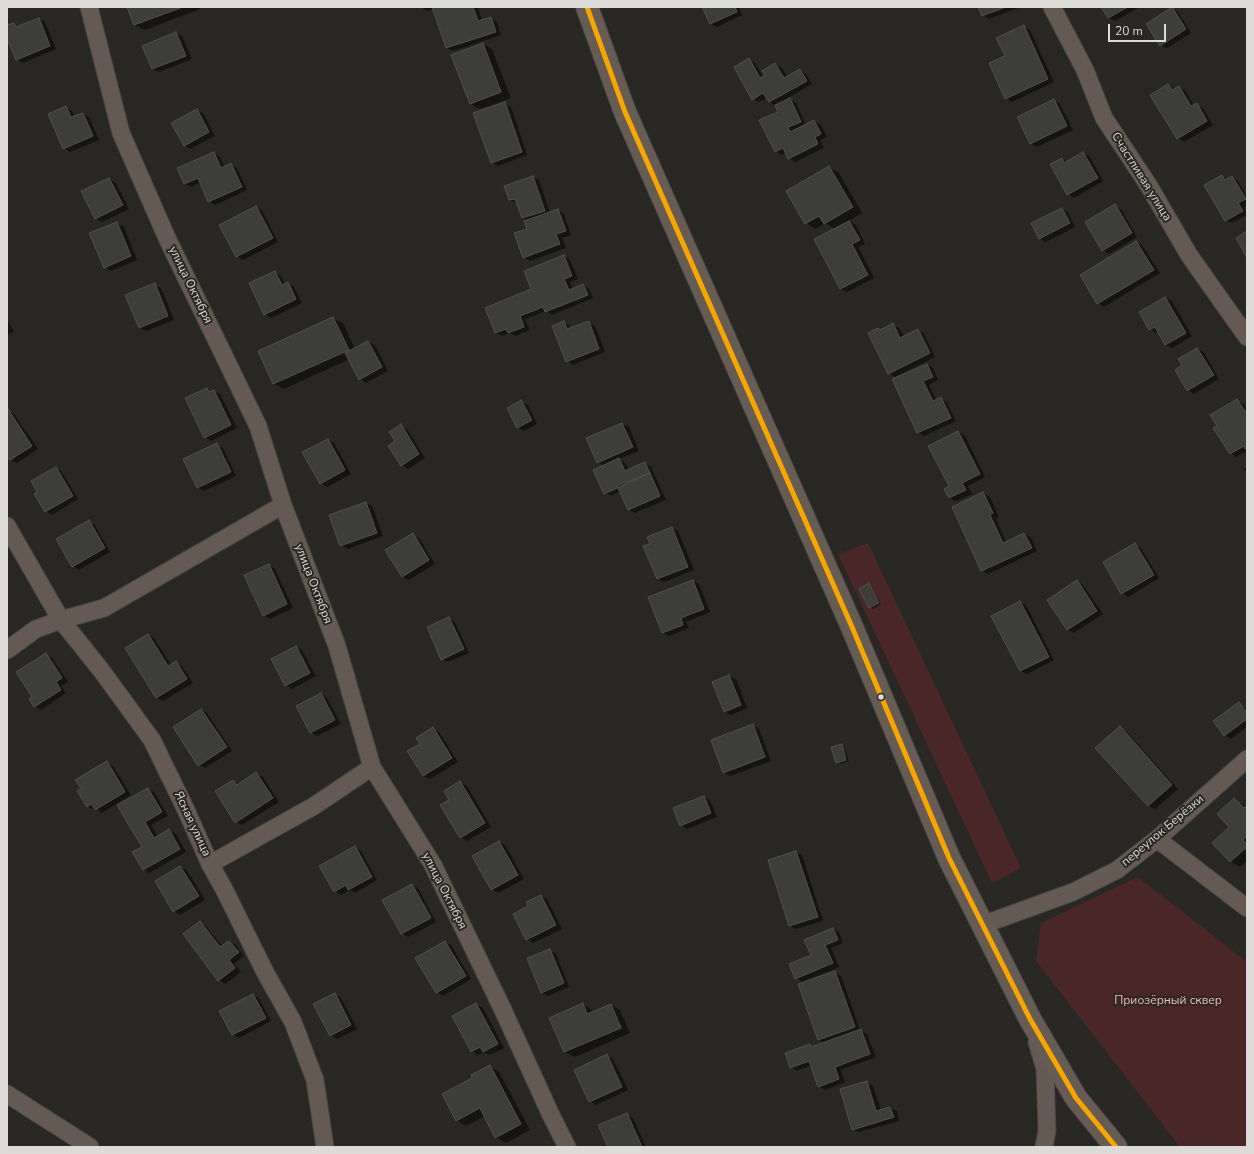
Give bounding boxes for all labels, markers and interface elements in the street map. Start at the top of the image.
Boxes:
scale bar [1110,16,1168,42]
text: 20 m [1115,23,1143,39]
street label: Счастливая улица [1108,130,1174,224]
street label: улица Октября [165,244,215,326]
street label: улица Октября [291,542,335,626]
unlabelled marker [876,692,886,702]
street label: Ясная улица [171,789,213,859]
street label: переулок Берёзки [1119,792,1207,870]
street label: улица Октября [418,850,470,932]
park label: Приозёрный сквер [1114,994,1222,1008]

